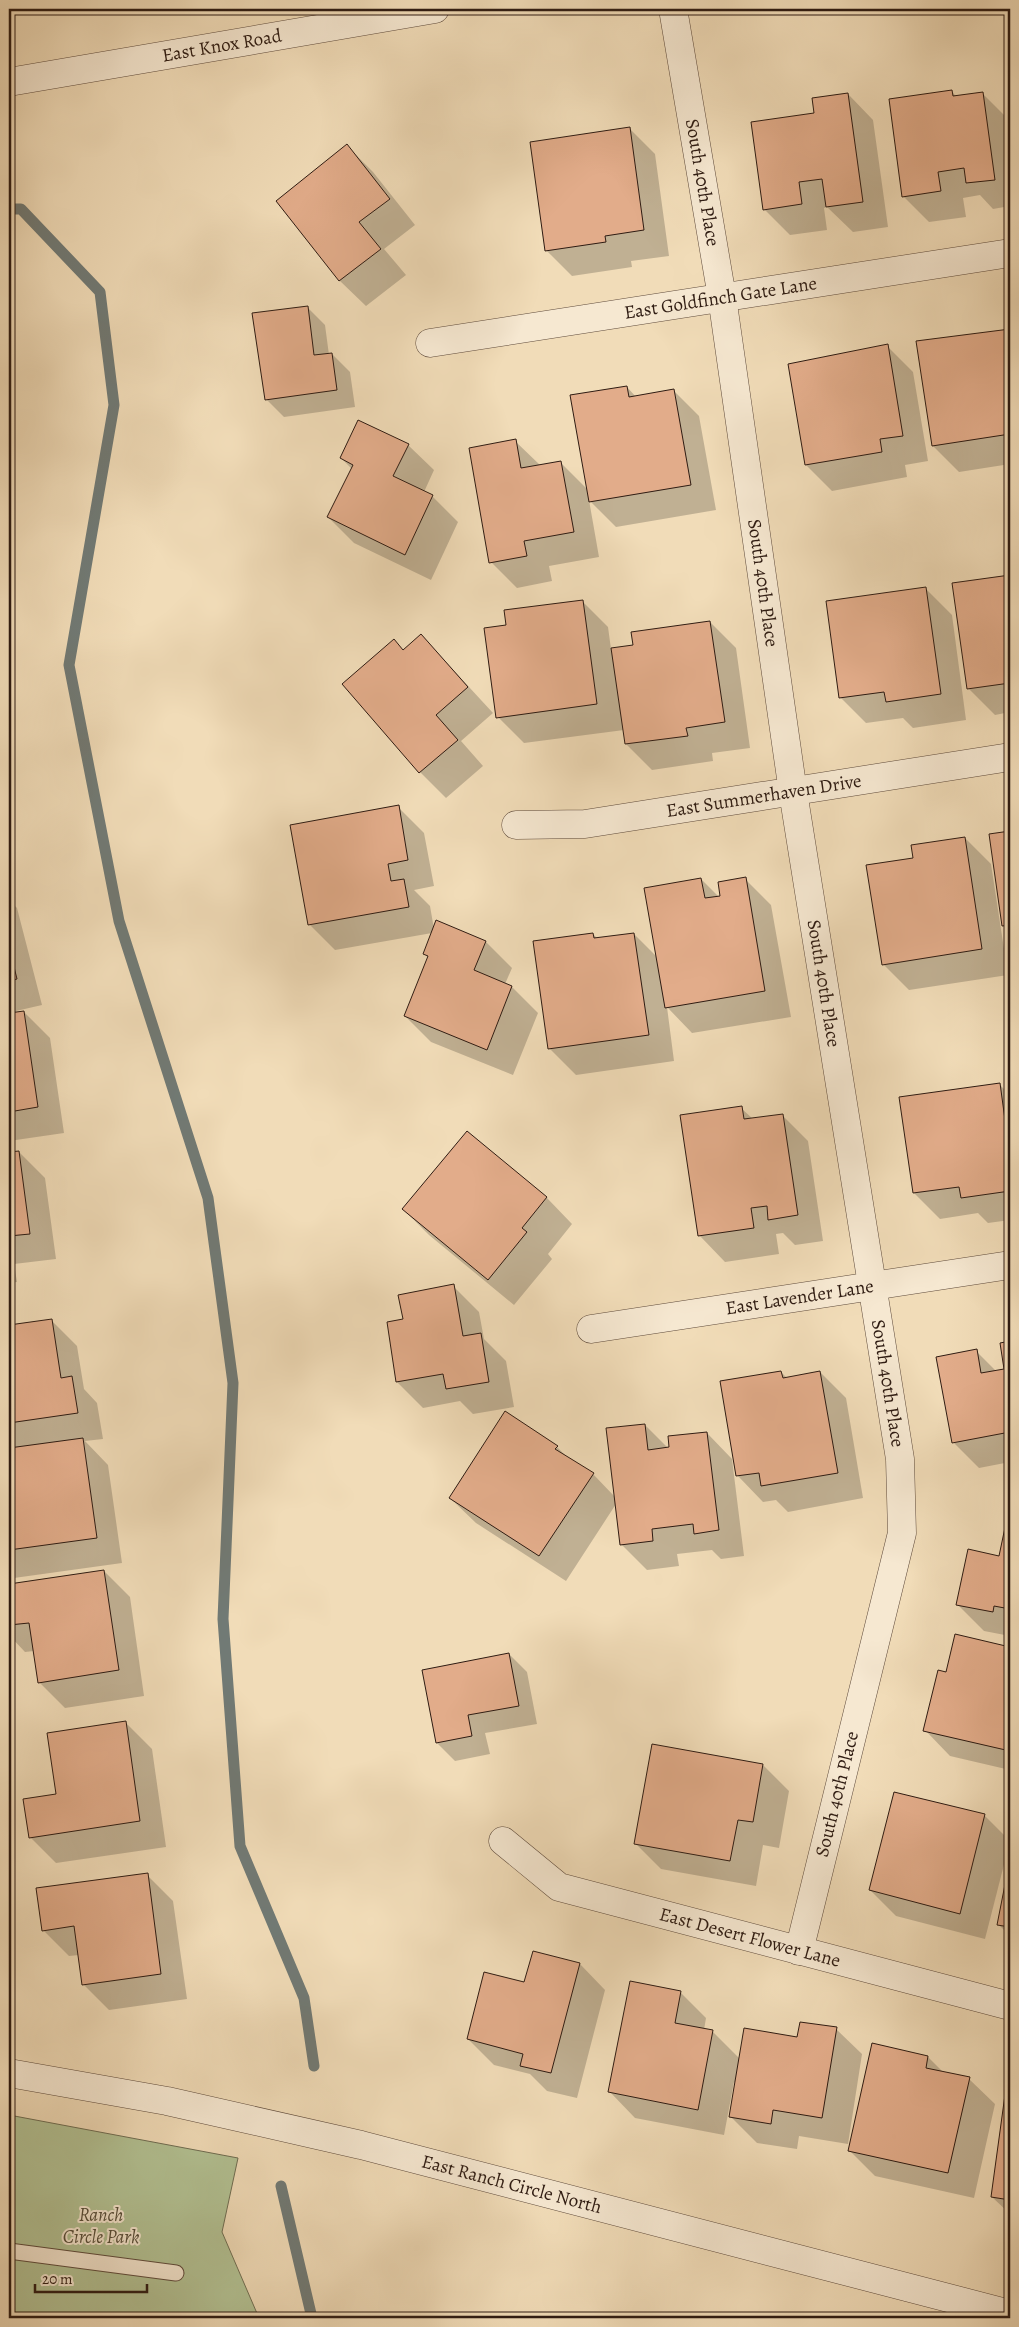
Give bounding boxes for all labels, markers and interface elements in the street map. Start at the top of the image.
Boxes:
street label: East Knox Road [160,22,285,69]
street label: South 40th Place [679,117,726,248]
street label: East Goldfinch Gate Lane [622,270,819,326]
street label: South 40th Place [741,517,785,649]
street label: East Summerhaven Drive [664,768,863,824]
street label: South 40th Place [801,918,847,1049]
street label: East Lavender Lane [724,1273,876,1321]
street label: South 40th Place [865,1318,911,1449]
street label: South 40th Place [809,1728,865,1860]
street label: East Desert Flower Lane [657,1901,843,1974]
street label: East Ranch Circle North [419,2148,605,2220]
park label: Ranch Circle Park [63,2202,139,2250]
scale bar [35,2262,148,2294]
text: 20 m [42,2269,73,2289]

